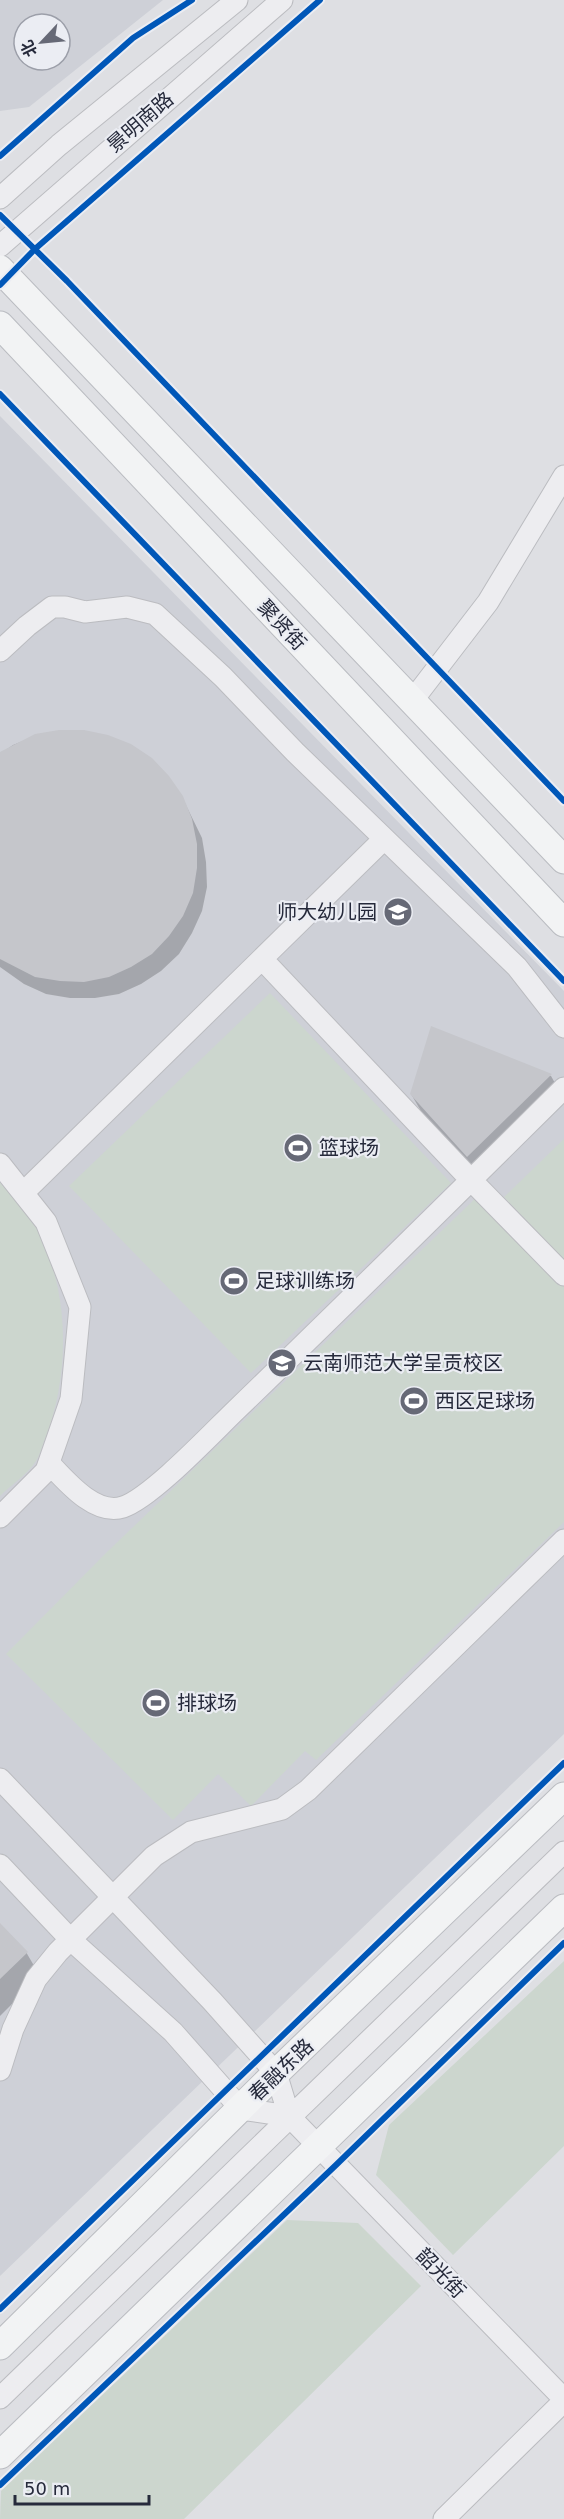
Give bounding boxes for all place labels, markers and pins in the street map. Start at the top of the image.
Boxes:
school or university icon: 师大幼儿园 [382,896,414,928]
place label: 师大幼儿园 [277,900,377,924]
sports icon: 篮球场 [282,1132,314,1164]
place label: 篮球场 [319,1136,379,1160]
sports icon: 足球训练场 [218,1265,250,1297]
place label: 足球训练场 [255,1269,355,1293]
school or university icon: 云南师范大学呈贡校区 [266,1347,298,1379]
place label: 云南师范大学呈贡校区 [303,1351,503,1375]
sports icon: 西区足球场 [398,1385,430,1417]
place label: 西区足球场 [435,1389,535,1413]
sports icon: 排球场 [140,1687,172,1719]
place label: 排球场 [177,1691,237,1715]

